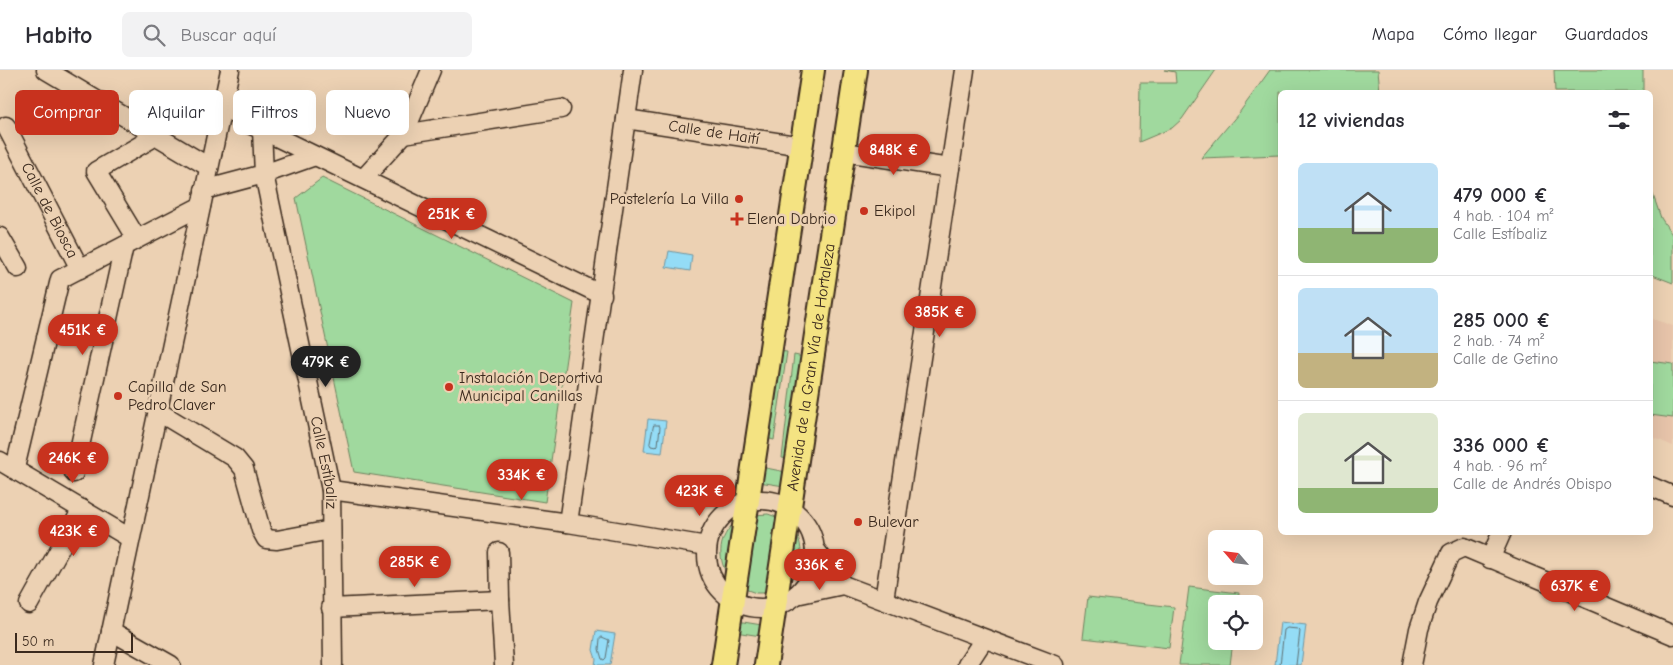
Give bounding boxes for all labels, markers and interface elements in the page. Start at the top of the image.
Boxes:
search box [122,12,472,57]
text: Habito [25,21,92,49]
icon: search [140,21,168,49]
text: Buscar aquí [180,24,276,46]
text: Mapa [1372,24,1415,45]
text: Cómo llegar [1443,24,1537,45]
text: Guardados [1565,24,1648,45]
chip: Comprar [15,90,119,135]
chip: Alquilar [129,90,223,135]
chip: Filtros [233,90,316,135]
chip: Nuevo [326,90,409,135]
icon: filters [1605,106,1633,134]
text: 12 viviendas [1298,108,1405,132]
street label: Calle de Haití [667,117,761,148]
pin: 848K € [853,134,935,176]
text: 848K € [869,141,919,159]
street label: Calle de Biosca [18,160,82,261]
icon: home [1338,183,1398,243]
text: 479 000 € [1453,183,1548,207]
place label: Pastelería La Villa [610,190,729,208]
marker: Pastelería La Villa [733,193,745,205]
pin: 251K € [411,198,493,240]
place label: Ekipol [874,202,916,220]
text: 251K € [428,205,476,223]
marker: Ekipol [858,205,870,217]
text: 4 hab. · 104 m² [1453,207,1553,225]
place label: Elena Dabrio [747,210,836,228]
marker: Elena Dabrio [731,213,743,225]
text: Calle Estíbaliz [1453,225,1547,243]
street label: Avenida de la Gran Vía de Hortaleza [783,242,839,492]
pin: 385K € [899,296,981,338]
text: 385K € [915,303,965,321]
icon: home [1338,308,1398,368]
text: 285 000 € [1453,308,1551,332]
pin: 451K € [42,314,124,356]
text: 451K € [59,321,107,339]
text: 2 hab. · 74 m² [1453,332,1544,350]
pin: 479K € [285,346,367,388]
text: Calle de Getino [1453,350,1558,368]
text: 479K € [302,353,350,371]
place label: Instalación Deportiva Municipal Canillas [459,369,603,405]
place label: Capilla de San Pedro Claver [128,378,227,414]
marker: Instalación Deportiva Municipal Canillas [443,381,455,393]
marker: Capilla de San Pedro Claver [112,390,124,402]
street label: Calle Estíbaliz [307,415,340,509]
icon: home [1338,433,1398,493]
text: 336 000 € [1453,433,1550,457]
pin: 246K € [32,442,114,484]
text: 246K € [48,449,98,467]
text: 4 hab. · 96 m² [1453,457,1547,475]
pin: 334K € [481,458,563,501]
text: 334K € [497,466,547,484]
pin: 423K € [659,474,741,517]
text: Calle de Andrés Obispo [1453,475,1612,493]
text: 423K € [675,482,725,500]
place label: Bulevar [868,513,919,531]
pin: 423K € [33,514,115,557]
marker: Bulevar [852,516,864,528]
text: 423K € [49,522,99,540]
north arrow [1208,530,1262,585]
map controls [1208,530,1263,650]
pin: 285K € [374,546,456,588]
pin: 336K € [779,548,861,591]
text: 285K € [390,553,440,571]
text: 336K € [795,556,845,574]
pin: 637K € [1534,570,1616,612]
text: 637K € [1550,577,1600,595]
button: locate [1208,595,1263,650]
scale bar [15,630,132,653]
text: 50 m [22,633,54,650]

